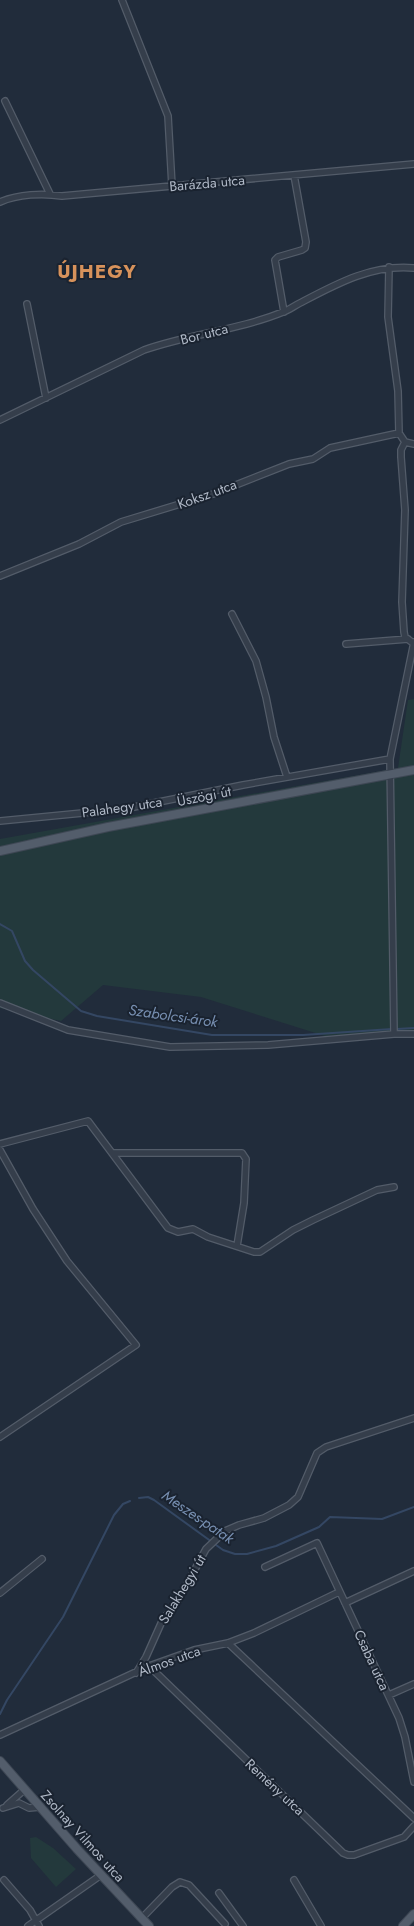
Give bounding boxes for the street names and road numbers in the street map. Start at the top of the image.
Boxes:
street label: Barázda utca [168,170,246,196]
street label: Bor utca [178,318,230,350]
street label: Koksz utca [175,474,239,514]
street label: Üszögi út [175,781,233,811]
street label: Palahegy utca [81,791,163,823]
street label: Salakhegyi út [153,1550,211,1627]
street label: Csaba utca [349,1626,395,1694]
street label: Álmos utca [135,1640,203,1682]
street label: Remény utca [241,1754,309,1820]
street label: Zsolnay Vilmos utca [36,1786,130,1886]

